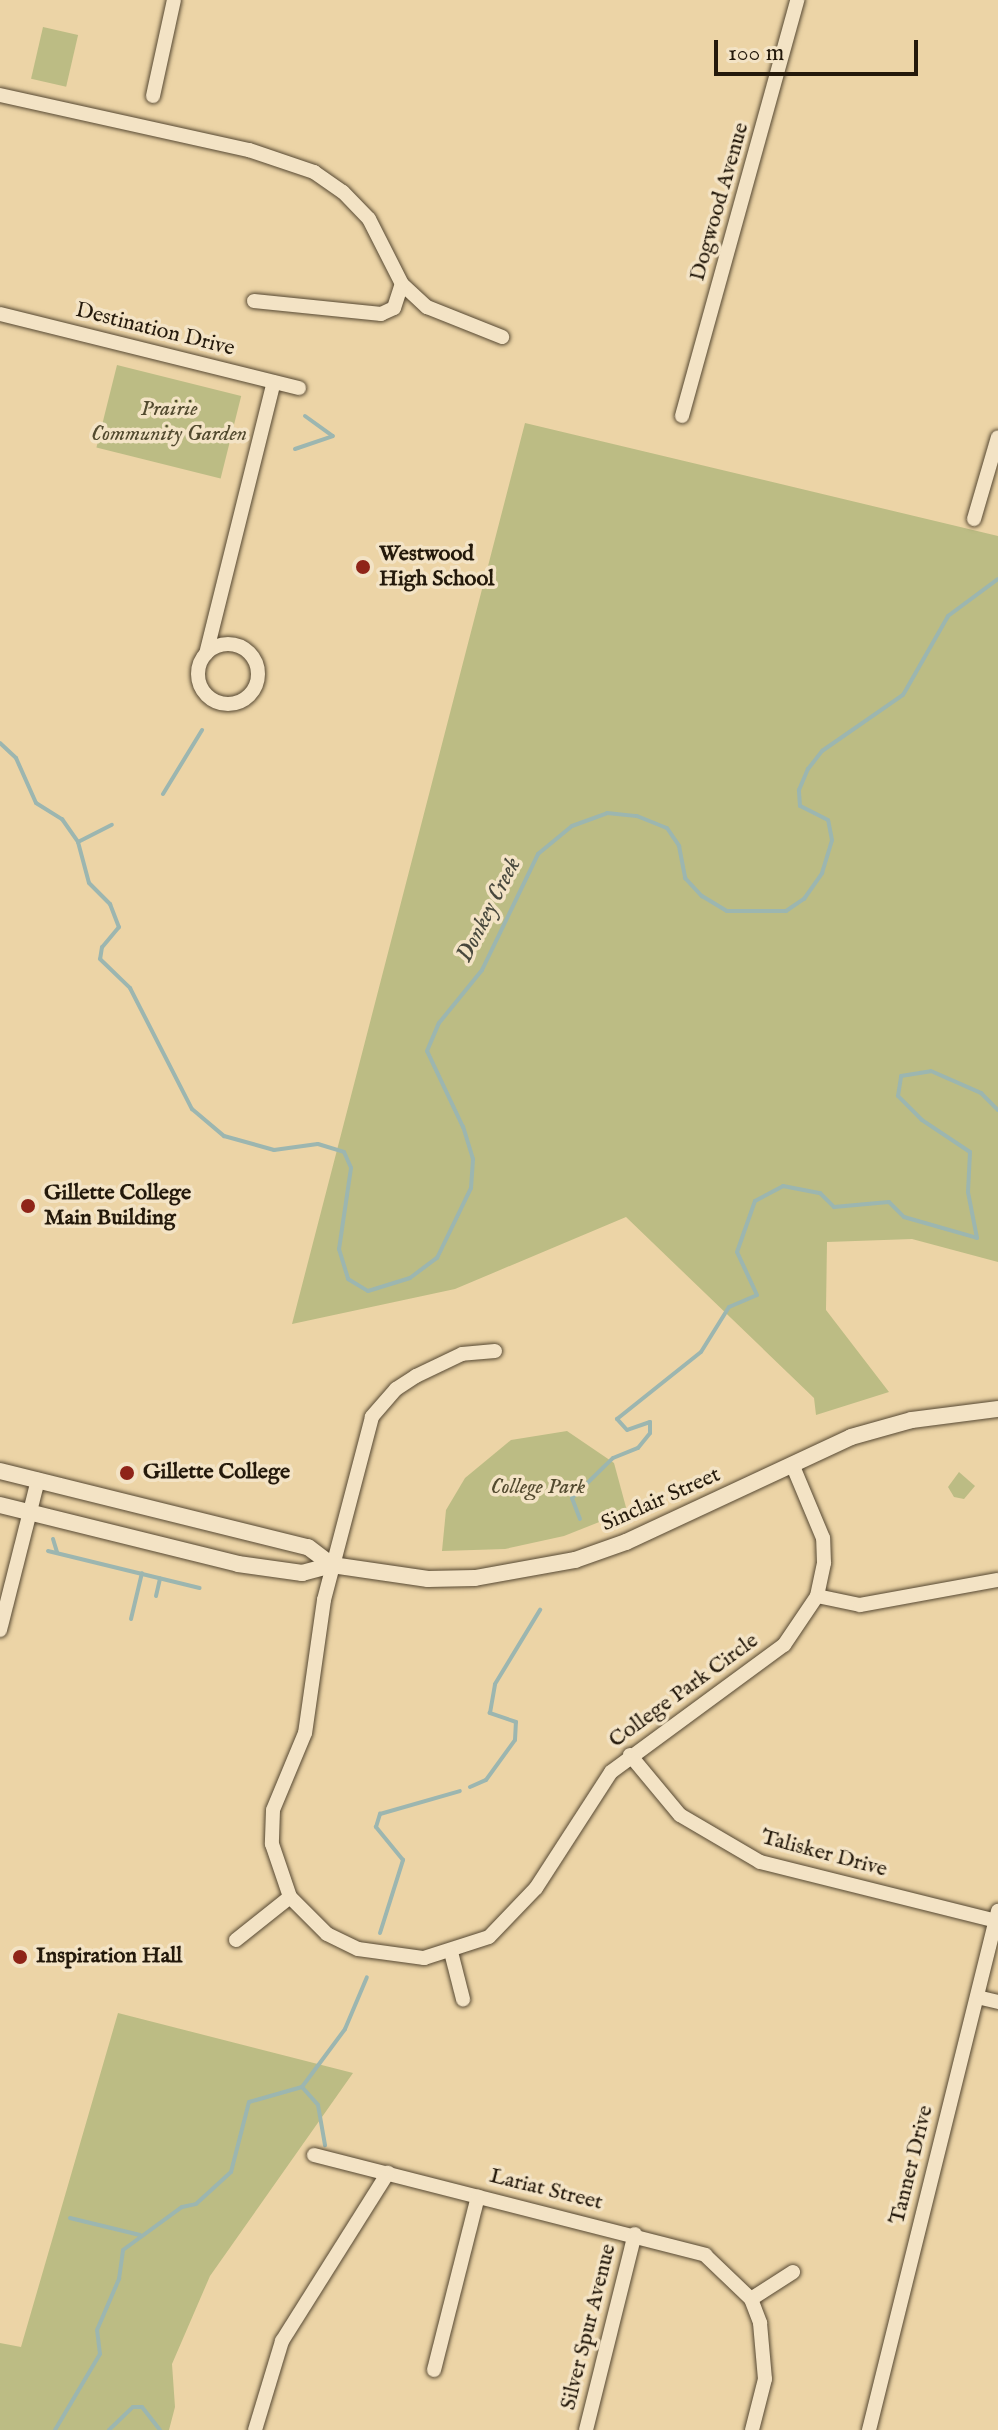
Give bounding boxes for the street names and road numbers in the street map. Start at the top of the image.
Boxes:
street label: Dogwood Avenue [685,120,755,284]
street label: Destination Drive [73,297,237,363]
street label: Sinclair Street [597,1462,725,1538]
street label: College Park Circle [604,1628,764,1754]
street label: Talisker Drive [758,1825,890,1883]
street label: Tanner Drive [884,2103,940,2227]
street label: Lariat Street [487,2163,605,2217]
street label: Silver Spur Avenue [556,2241,622,2413]

